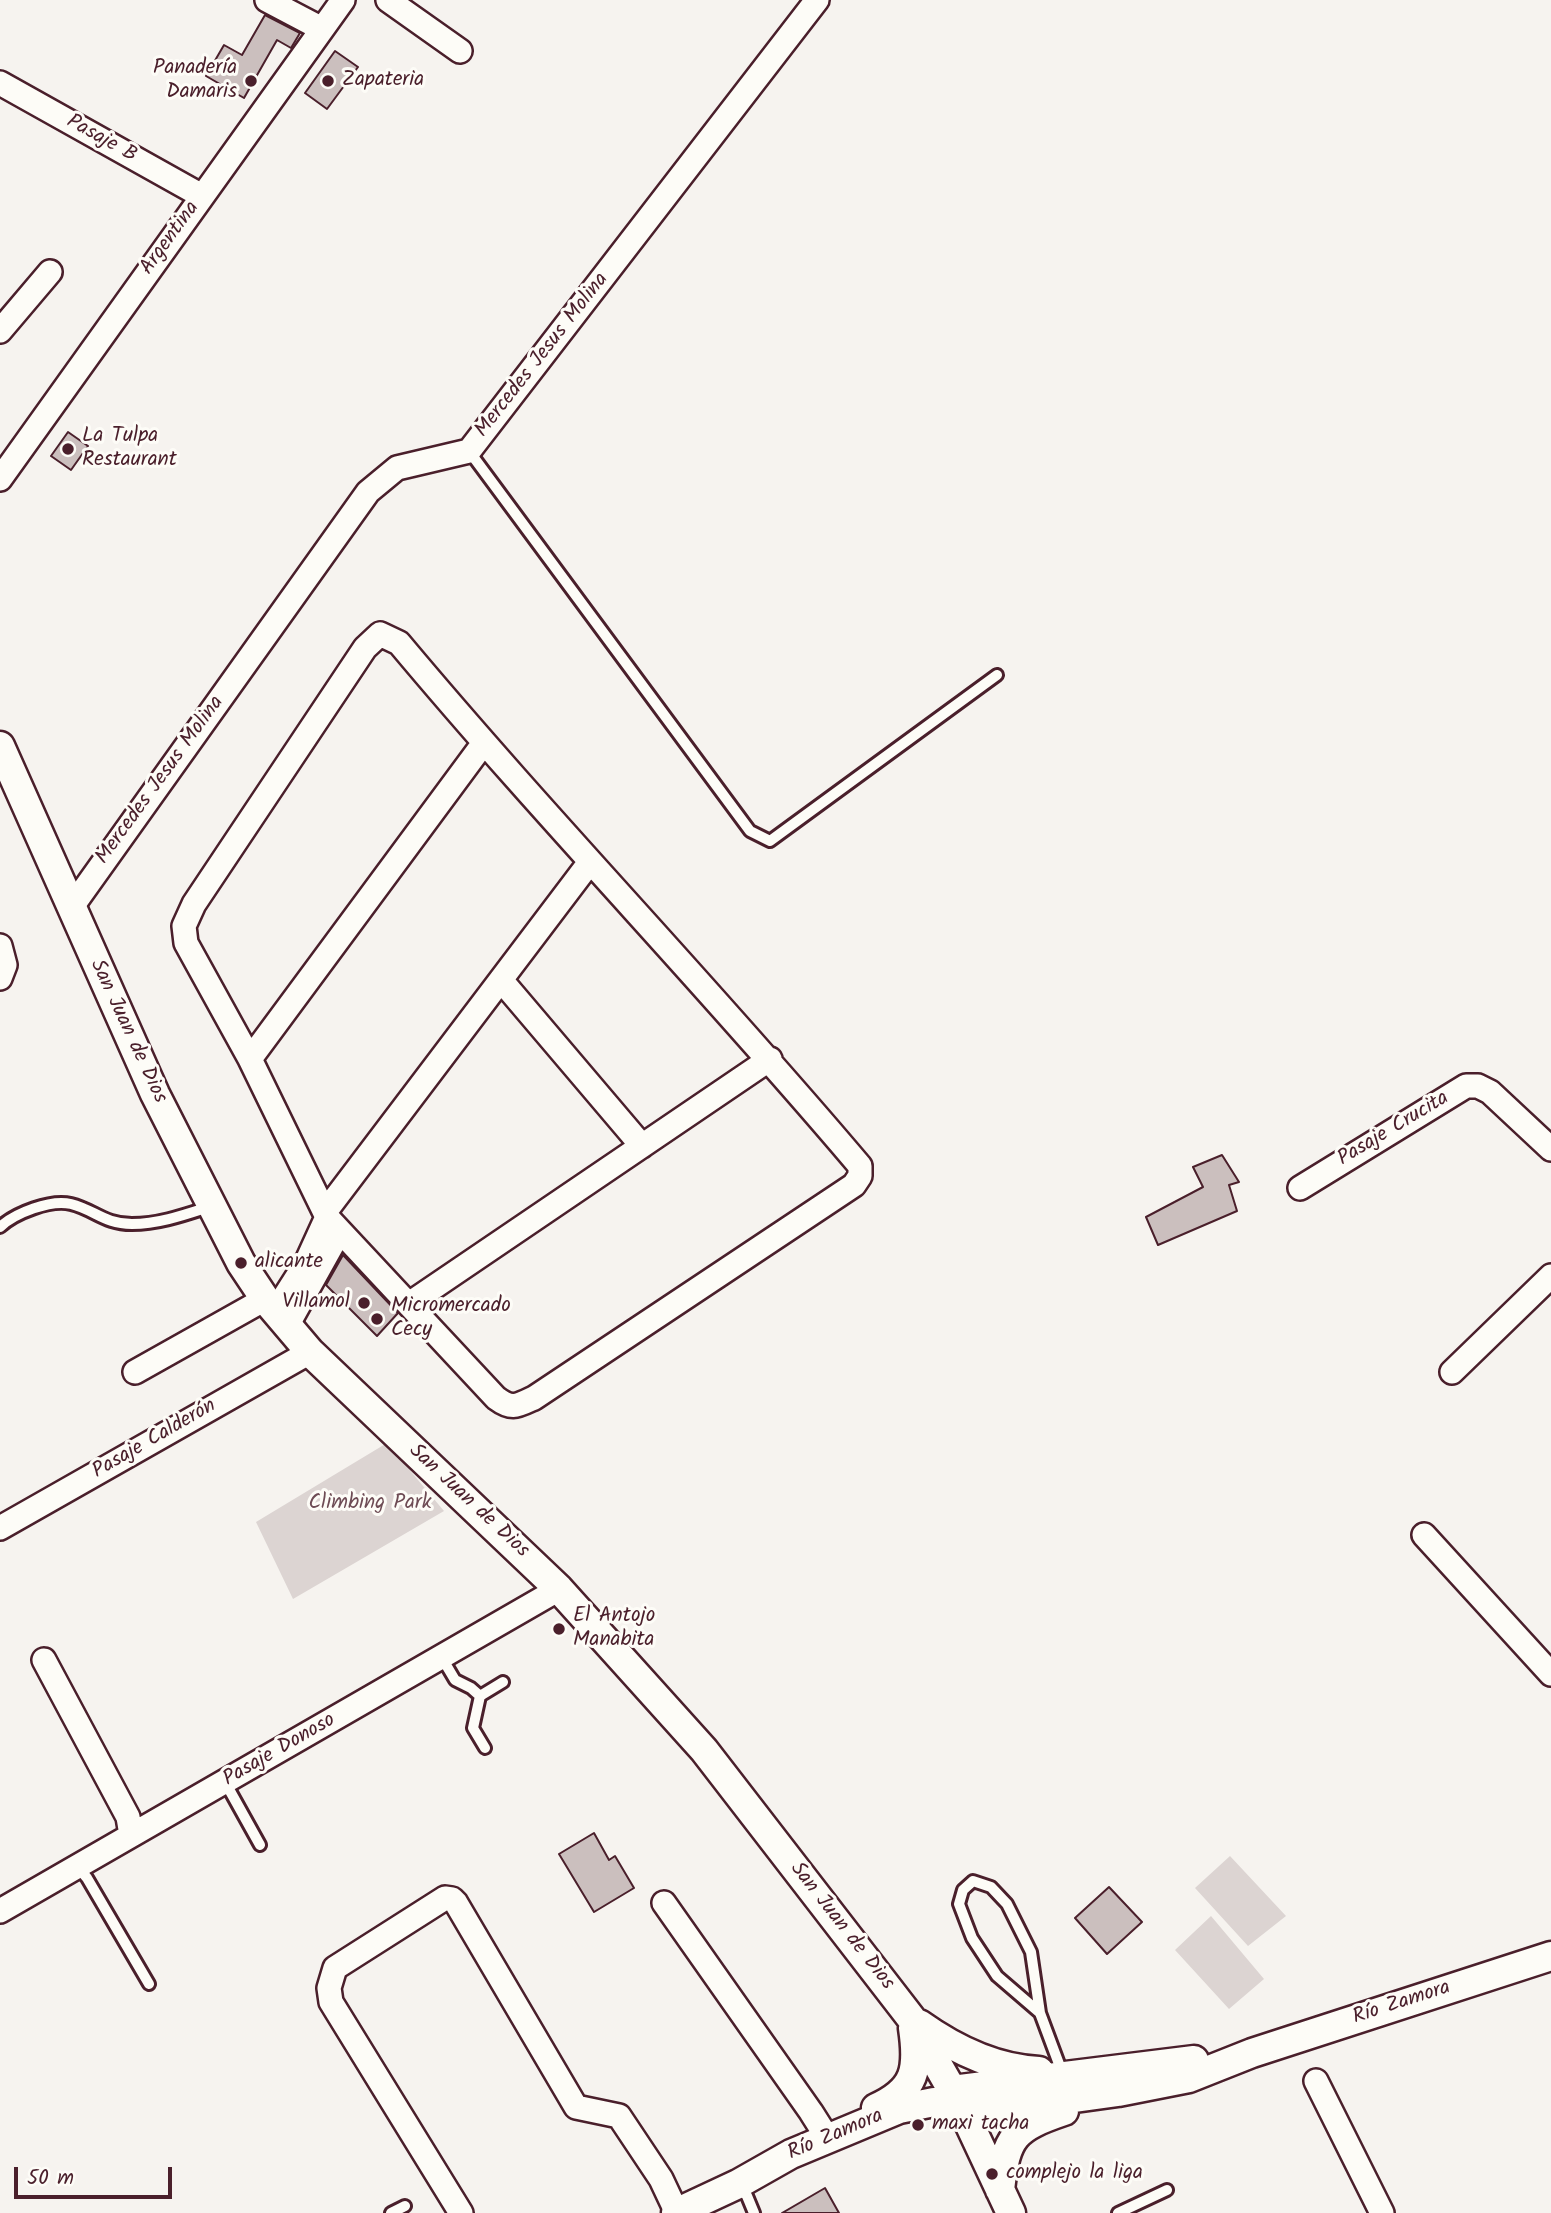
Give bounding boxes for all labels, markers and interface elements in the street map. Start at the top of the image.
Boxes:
place label: Panadería Damaris [153,56,237,106]
place label: Zapateria [342,68,424,94]
marker: Panadería Damaris [243,73,259,89]
marker: Zapateria [320,73,336,89]
street label: Pasaje B [61,110,141,170]
street label: Argentina [136,197,206,281]
street label: Mercedes Jesus Molina [471,269,615,443]
place label: La Tulpa Restaurant [82,424,177,474]
marker: La Tulpa Restaurant [60,441,76,457]
street label: Mercedes Jesus Molina [91,692,231,870]
street label: San Juan de Dios [83,956,171,1108]
street label: Pasaje Crucita [1334,1087,1454,1173]
place label: alicante [255,1250,323,1276]
marker: alicante [233,1255,249,1271]
place label: Villamol [282,1290,350,1316]
place label: Micromercado Cecy [391,1294,511,1344]
marker: Villamol [356,1295,372,1311]
marker: Micromercado Cecy [369,1311,385,1327]
street label: Pasaje Calderón [89,1394,221,1486]
street label: San Juan de Dios [403,1440,533,1564]
park label: Climbing Park [308,1491,432,1517]
place label: El Antojo Manabita [573,1604,655,1654]
marker: El Antojo Manabita [551,1621,567,1637]
street label: Pasaje Donoso [219,1709,341,1793]
street label: San Juan de Dios [783,1858,899,1996]
street label: Río Zamora [1350,1976,1454,2032]
street label: Río Zamora [785,2105,887,2167]
place label: maxi tacha [932,2112,1029,2138]
marker: maxi tacha [910,2117,926,2133]
scale bar [18,2154,175,2198]
place label: complejo la liga [1006,2161,1143,2187]
text: 50 m [27,2162,74,2195]
marker: complejo la liga [984,2166,1000,2182]

